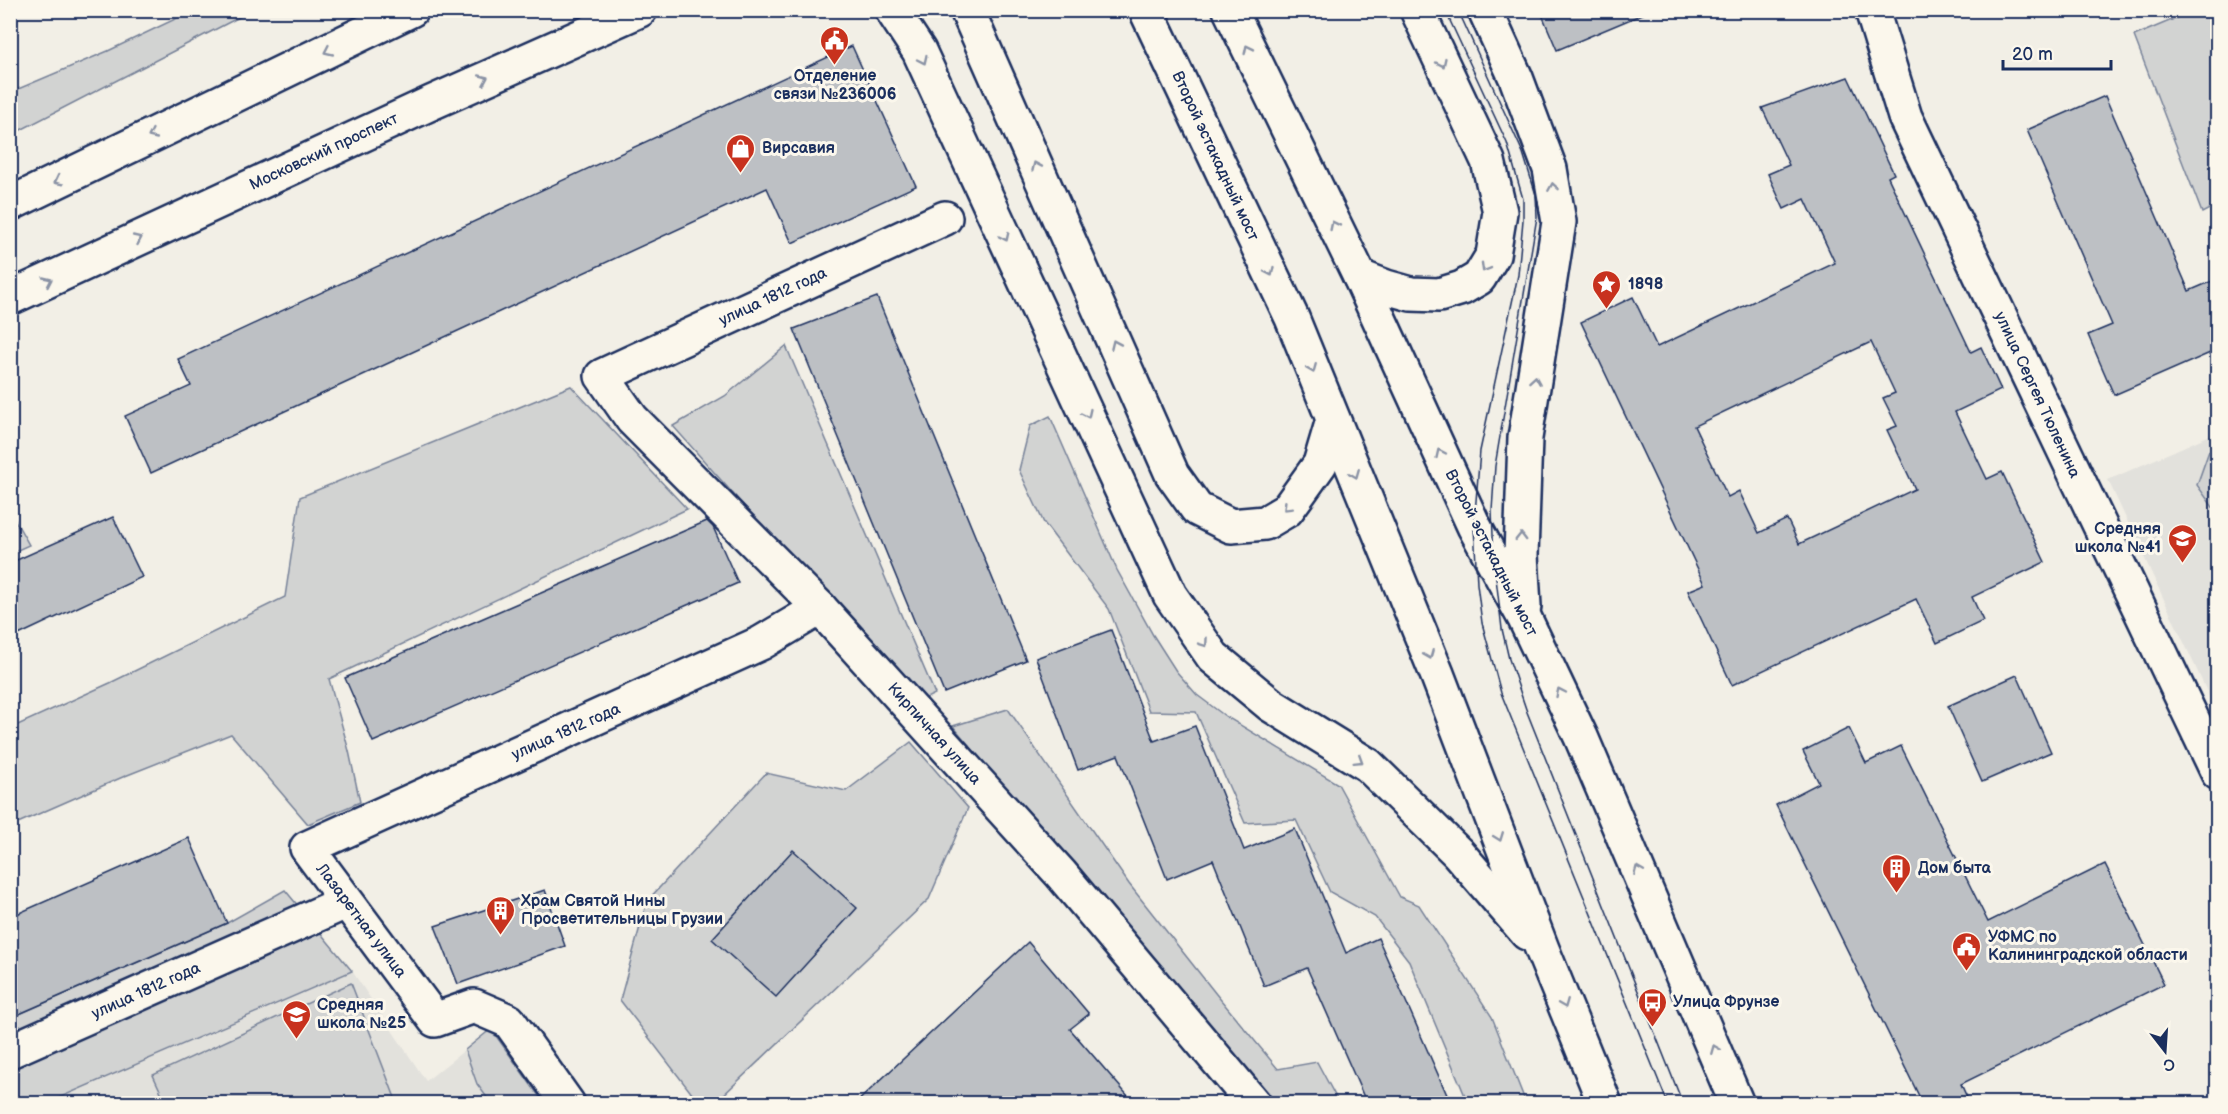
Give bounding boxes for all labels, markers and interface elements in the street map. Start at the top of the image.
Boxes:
public building icon: Отделение связи №236006 [819,24,851,66]
scale bar [2003,33,2111,71]
one-way arrow [323,44,334,56]
text: 20 m [2012,44,2053,65]
one-way arrow [1244,45,1256,56]
one-way arrow [915,53,927,64]
one-way arrow [1435,57,1447,68]
place label: Отделение связи №236006 [774,67,897,104]
street label: Второй эстакадный мост [1167,68,1263,244]
one-way arrow [478,74,489,86]
street label: Московский проспект [247,109,402,195]
one-way arrow [147,128,158,140]
shop icon: Вирсавия [725,132,757,174]
place label: Вирсавия [762,139,835,158]
one-way arrow [1031,161,1043,172]
one-way arrow [53,173,64,185]
one-way arrow [1548,182,1560,192]
one-way arrow [1330,220,1341,231]
one-way arrow [997,230,1009,241]
one-way arrow [132,234,143,246]
one-way arrow [1481,262,1492,272]
street label: улица 1812 года [716,263,831,330]
one-way arrow [1262,266,1274,277]
place icon: 1898 [1591,268,1623,310]
place label: 1898 [1628,275,1663,294]
one-way arrow [41,276,52,288]
street label: улица Сергея Тюленина [1990,309,2084,482]
one-way arrow [1110,339,1122,350]
one-way arrow [1305,363,1317,374]
one-way arrow [1528,375,1541,385]
one-way arrow [1079,407,1091,418]
one-way arrow [1436,448,1448,459]
street label: Второй эстакадный мост [1441,466,1542,640]
one-way arrow [1348,468,1360,479]
one-way arrow [1283,501,1294,511]
place label: Средняя школа №41 [2075,520,2161,557]
school or university icon: Средняя школа №41 [2166,522,2198,564]
one-way arrow [1515,533,1527,542]
one-way arrow [1197,637,1208,648]
one-way arrow [1422,648,1434,659]
street label: Кирпичная улица [883,679,985,789]
one-way arrow [1555,687,1567,698]
street label: улица 1812 года [509,699,624,764]
one-way arrow [1353,752,1363,764]
one-way arrow [1492,831,1504,842]
building icon: Дом быта [1881,852,1913,894]
street label: Лазаретная улица [311,859,410,982]
place label: Дом быта [1918,859,1992,878]
one-way arrow [1633,866,1645,877]
place label: Храм Святой Нины Просветительницы Грузии [520,892,723,929]
building icon: Храм Святой Нины Просветительницы Грузии [484,894,516,936]
place label: УФМС по Калининградской области [1988,928,2188,965]
public building icon: УФМС по Калининградской области [1951,930,1983,972]
street label: улица 1812 года [89,958,204,1023]
bus stop icon: Улица Фрунзе [1636,986,1668,1028]
place label: Улица Фрунзе [1673,993,1779,1012]
place label: Средняя школа №25 [317,996,406,1033]
one-way arrow [1557,997,1569,1008]
school or university icon: Средняя школа №25 [280,998,312,1040]
north arrow [2135,1021,2195,1081]
one-way arrow [1710,1045,1722,1056]
text: С [2161,1053,2177,1075]

